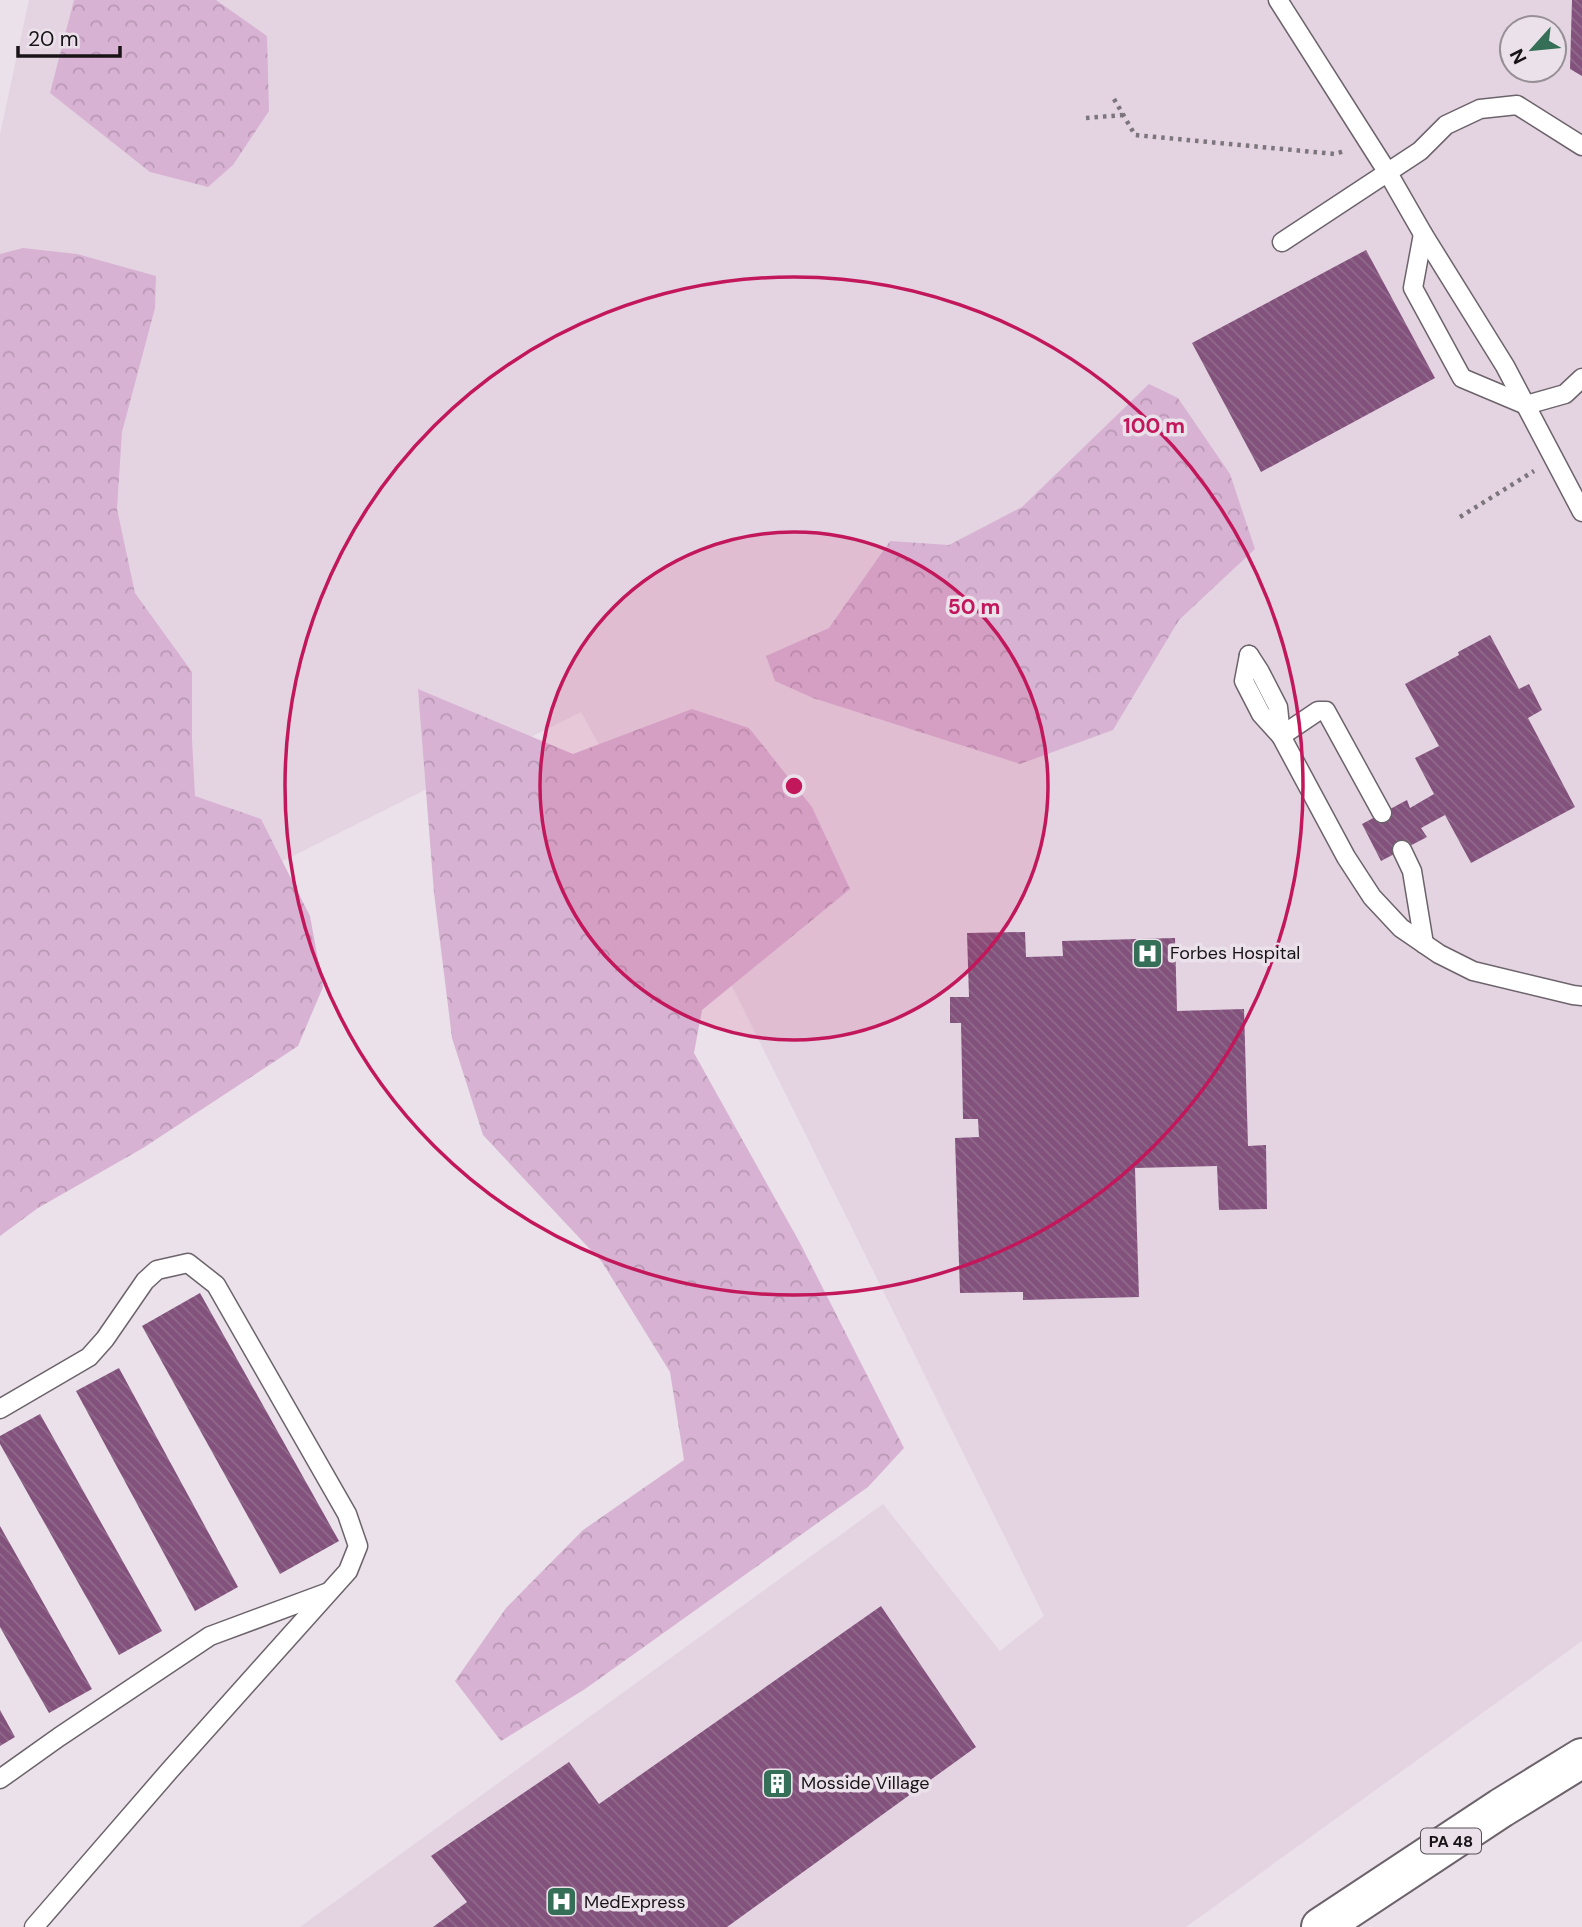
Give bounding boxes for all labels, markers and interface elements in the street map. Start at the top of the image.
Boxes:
scale bar [18,14,119,58]
north arrow [1498,14,1568,84]
text: 20 m [28,25,79,53]
text: N [1504,45,1533,68]
text: 100 m [1123,412,1185,440]
text: 50 m [948,593,1000,621]
centre of rings [782,774,806,798]
hospital icon: Forbes Hospital [1130,936,1164,970]
place label: Forbes Hospital [1170,941,1300,965]
building icon: Mosside Village [761,1766,795,1800]
place label: Mosside Village [801,1771,930,1795]
road number: PA 48 [1421,1828,1481,1854]
hospital icon: MedExpress [544,1885,578,1919]
place label: MedExpress [584,1890,686,1914]

